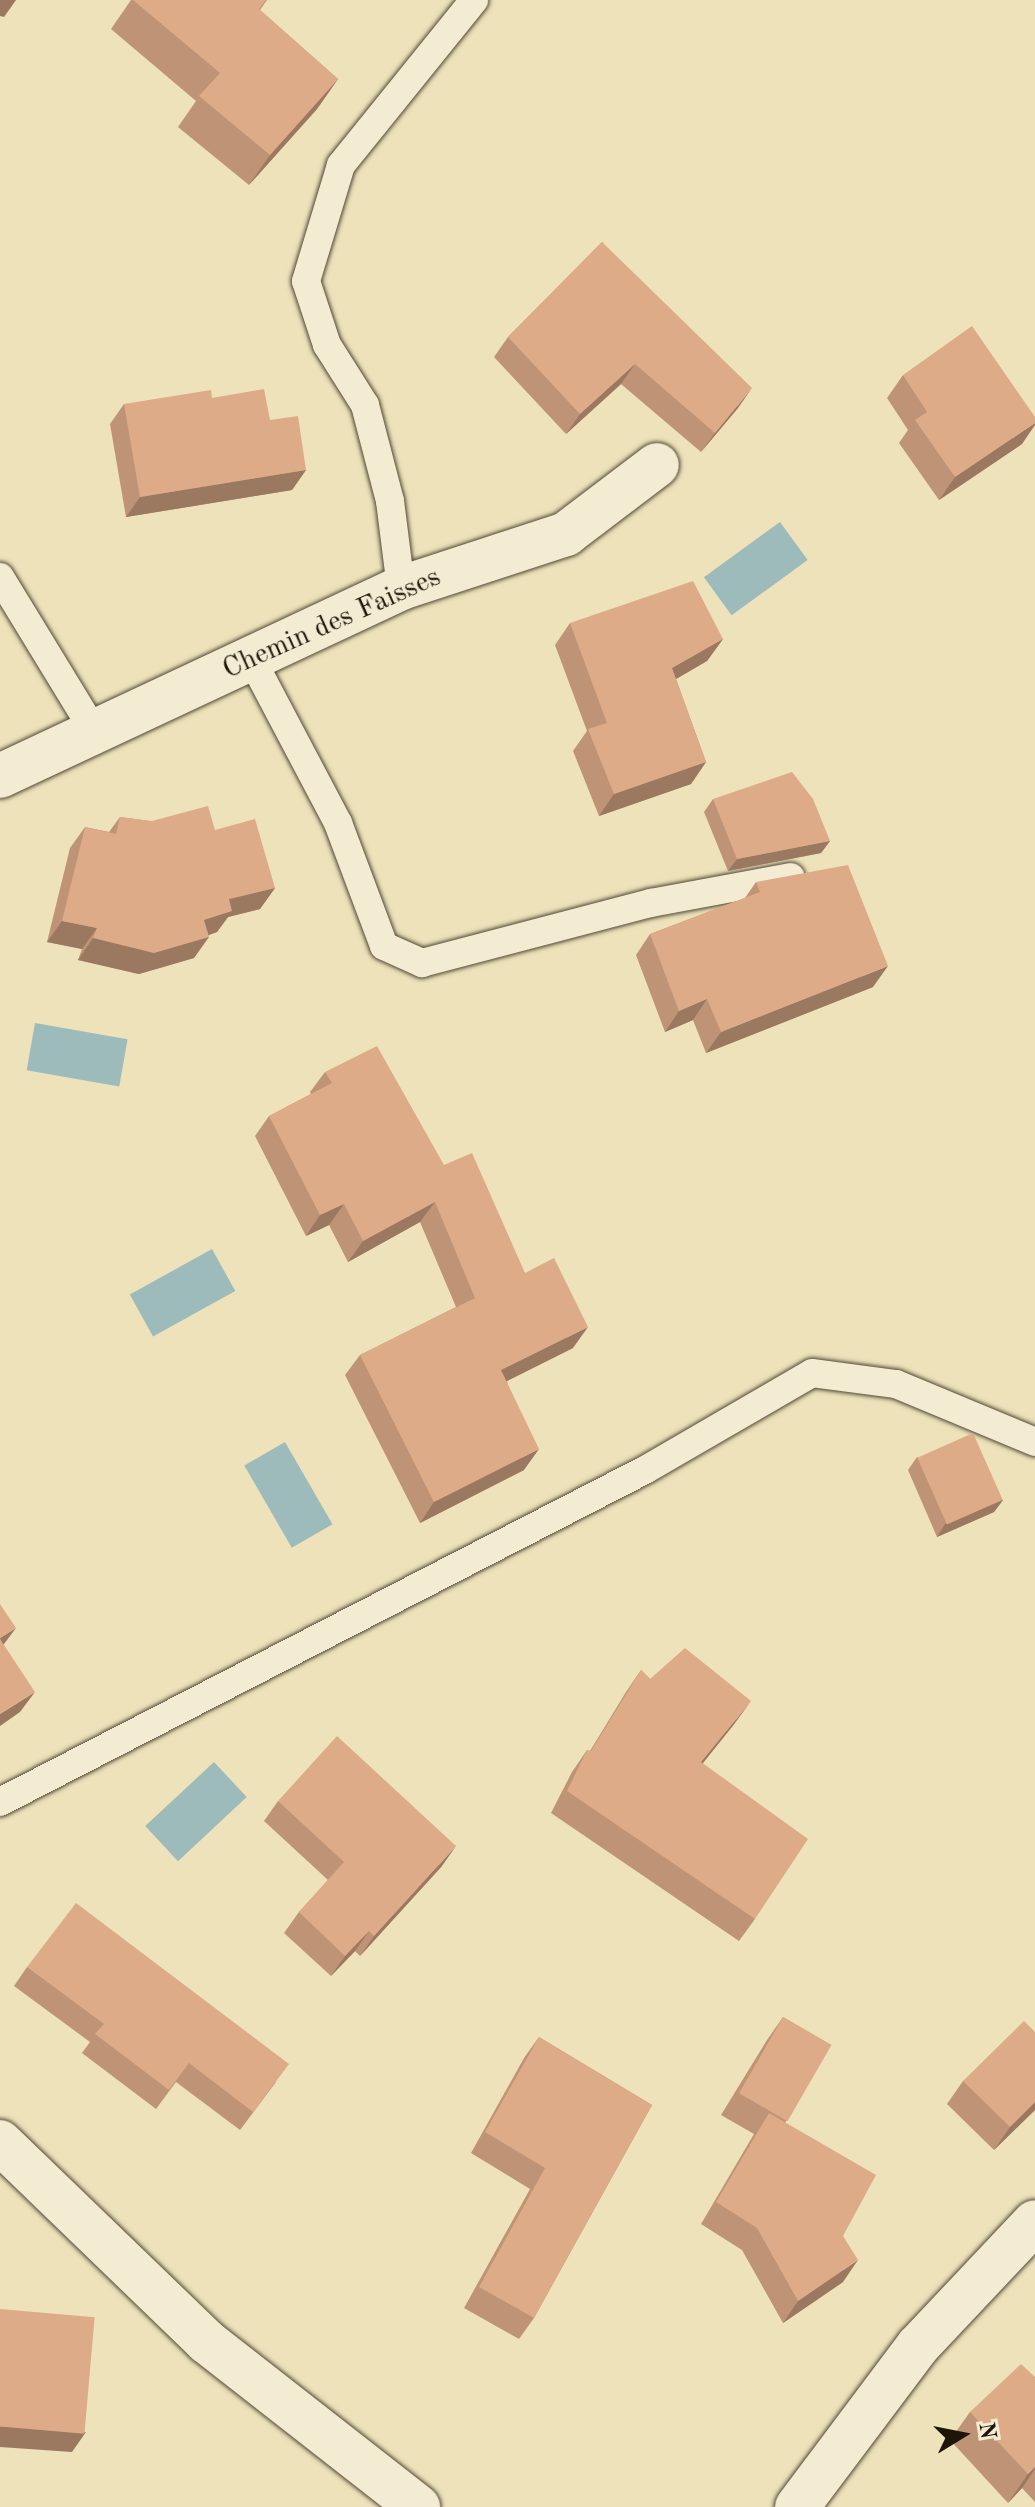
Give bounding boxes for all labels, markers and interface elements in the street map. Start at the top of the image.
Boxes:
street label: Chemin des Faisses [218,561,446,687]
north arrow [923,2395,1003,2475]
text: N [974,2421,999,2441]

